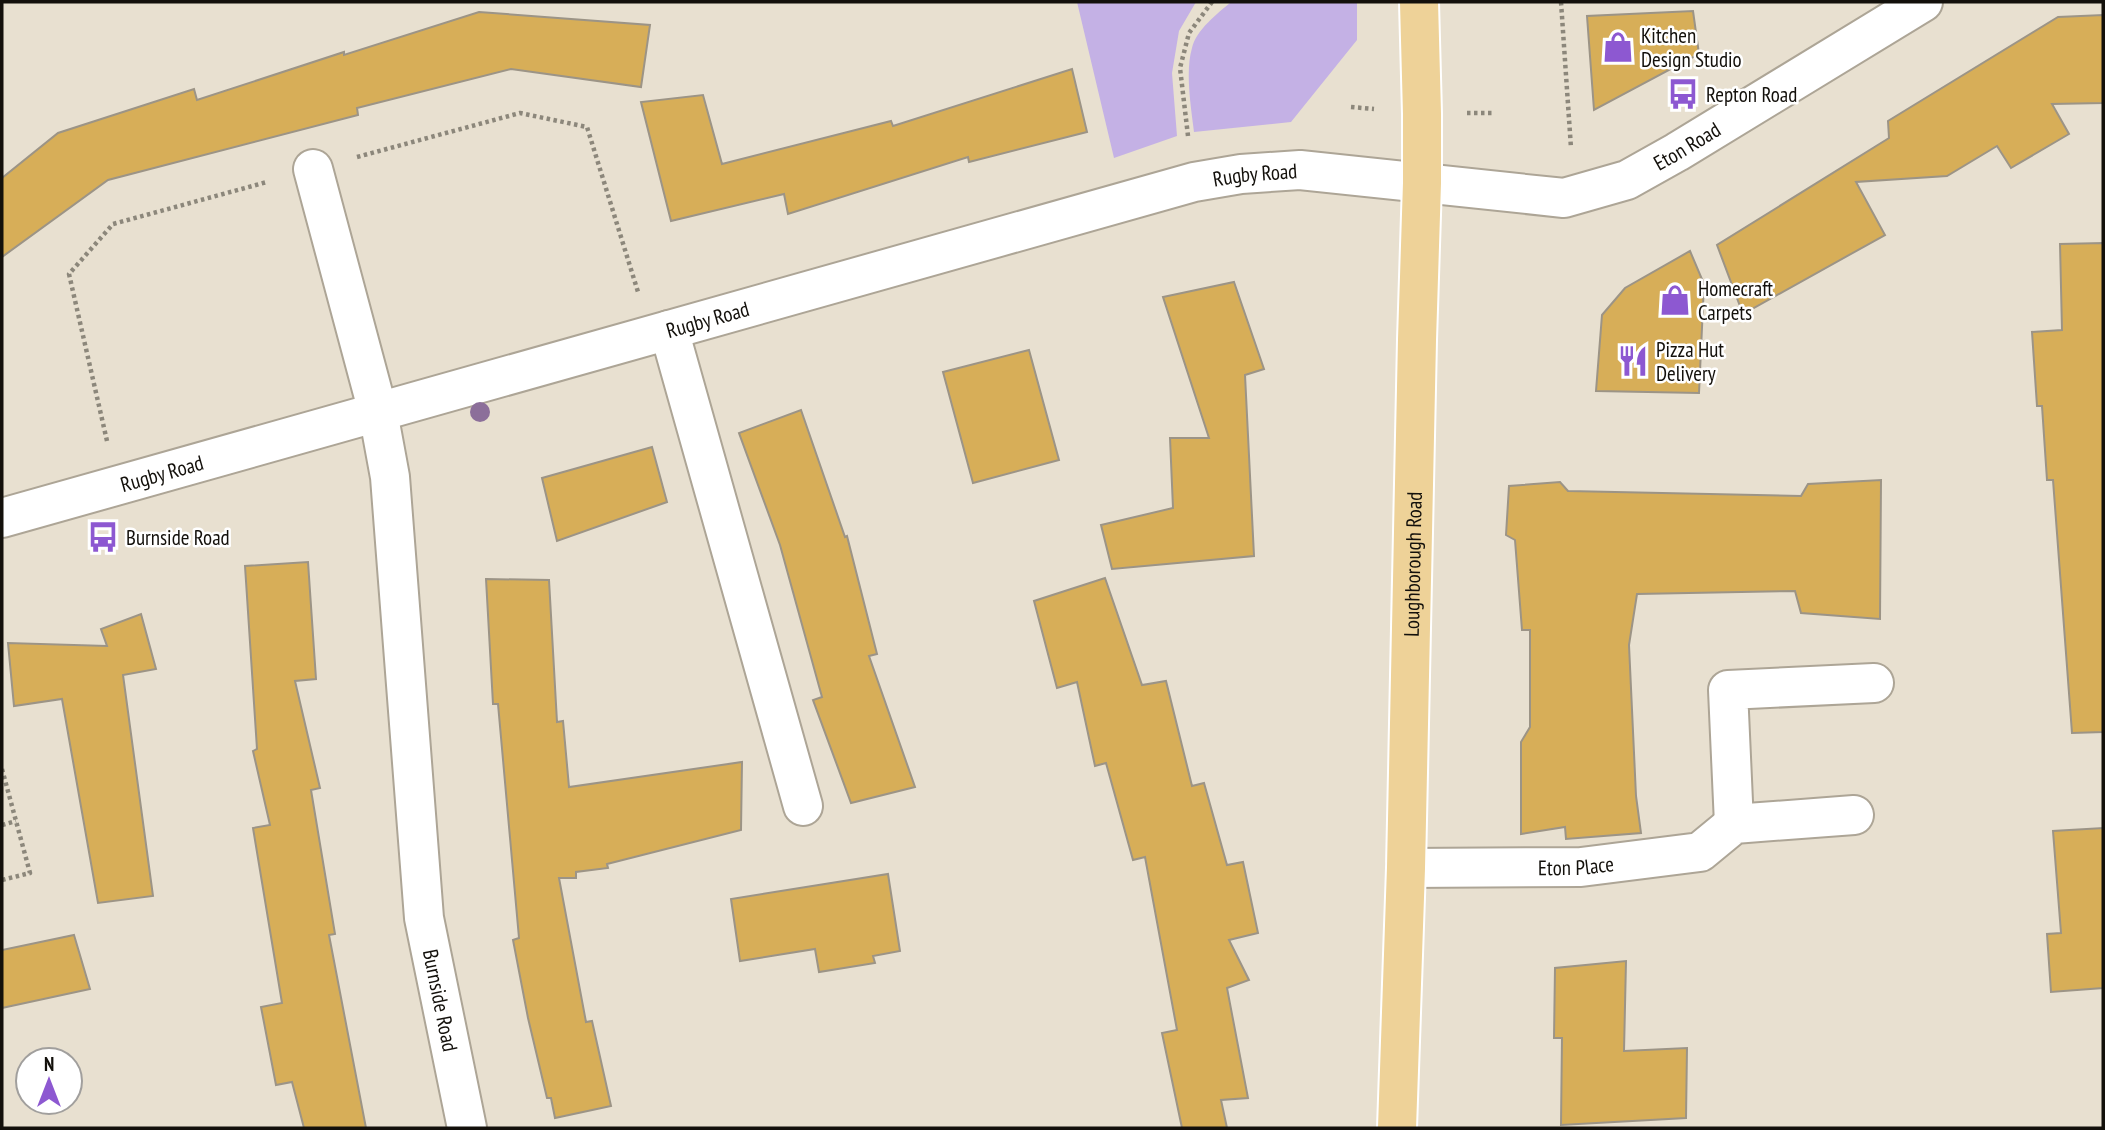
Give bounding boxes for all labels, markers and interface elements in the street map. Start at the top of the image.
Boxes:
place label: Kitchen Design Studio [1641,22,1742,73]
shop icon: Kitchen Design Studio [1601,30,1635,64]
bus stop icon: Repton Road [1666,77,1700,111]
place label: Repton Road [1706,81,1797,108]
street label: Eton Road [1648,115,1725,176]
street label: Rugby Road [1211,157,1298,192]
place label: Homecraft Carpets [1698,275,1773,326]
shop icon: Homecraft Carpets [1658,283,1692,317]
street label: Rugby Road [663,295,752,344]
place label: Pizza Hut Delivery [1656,336,1724,387]
restaurant icon: Pizza Hut Delivery [1616,344,1650,378]
street label: Rugby Road [117,448,206,497]
street label: Loughborough Road [1397,491,1427,637]
bus stop icon: Burnside Road [86,520,120,554]
place label: Burnside Road [126,524,230,551]
street label: Eton Place [1538,849,1615,881]
street label: Burnside Road [417,947,464,1054]
north arrow [14,1046,84,1116]
text: N [44,1052,54,1076]

